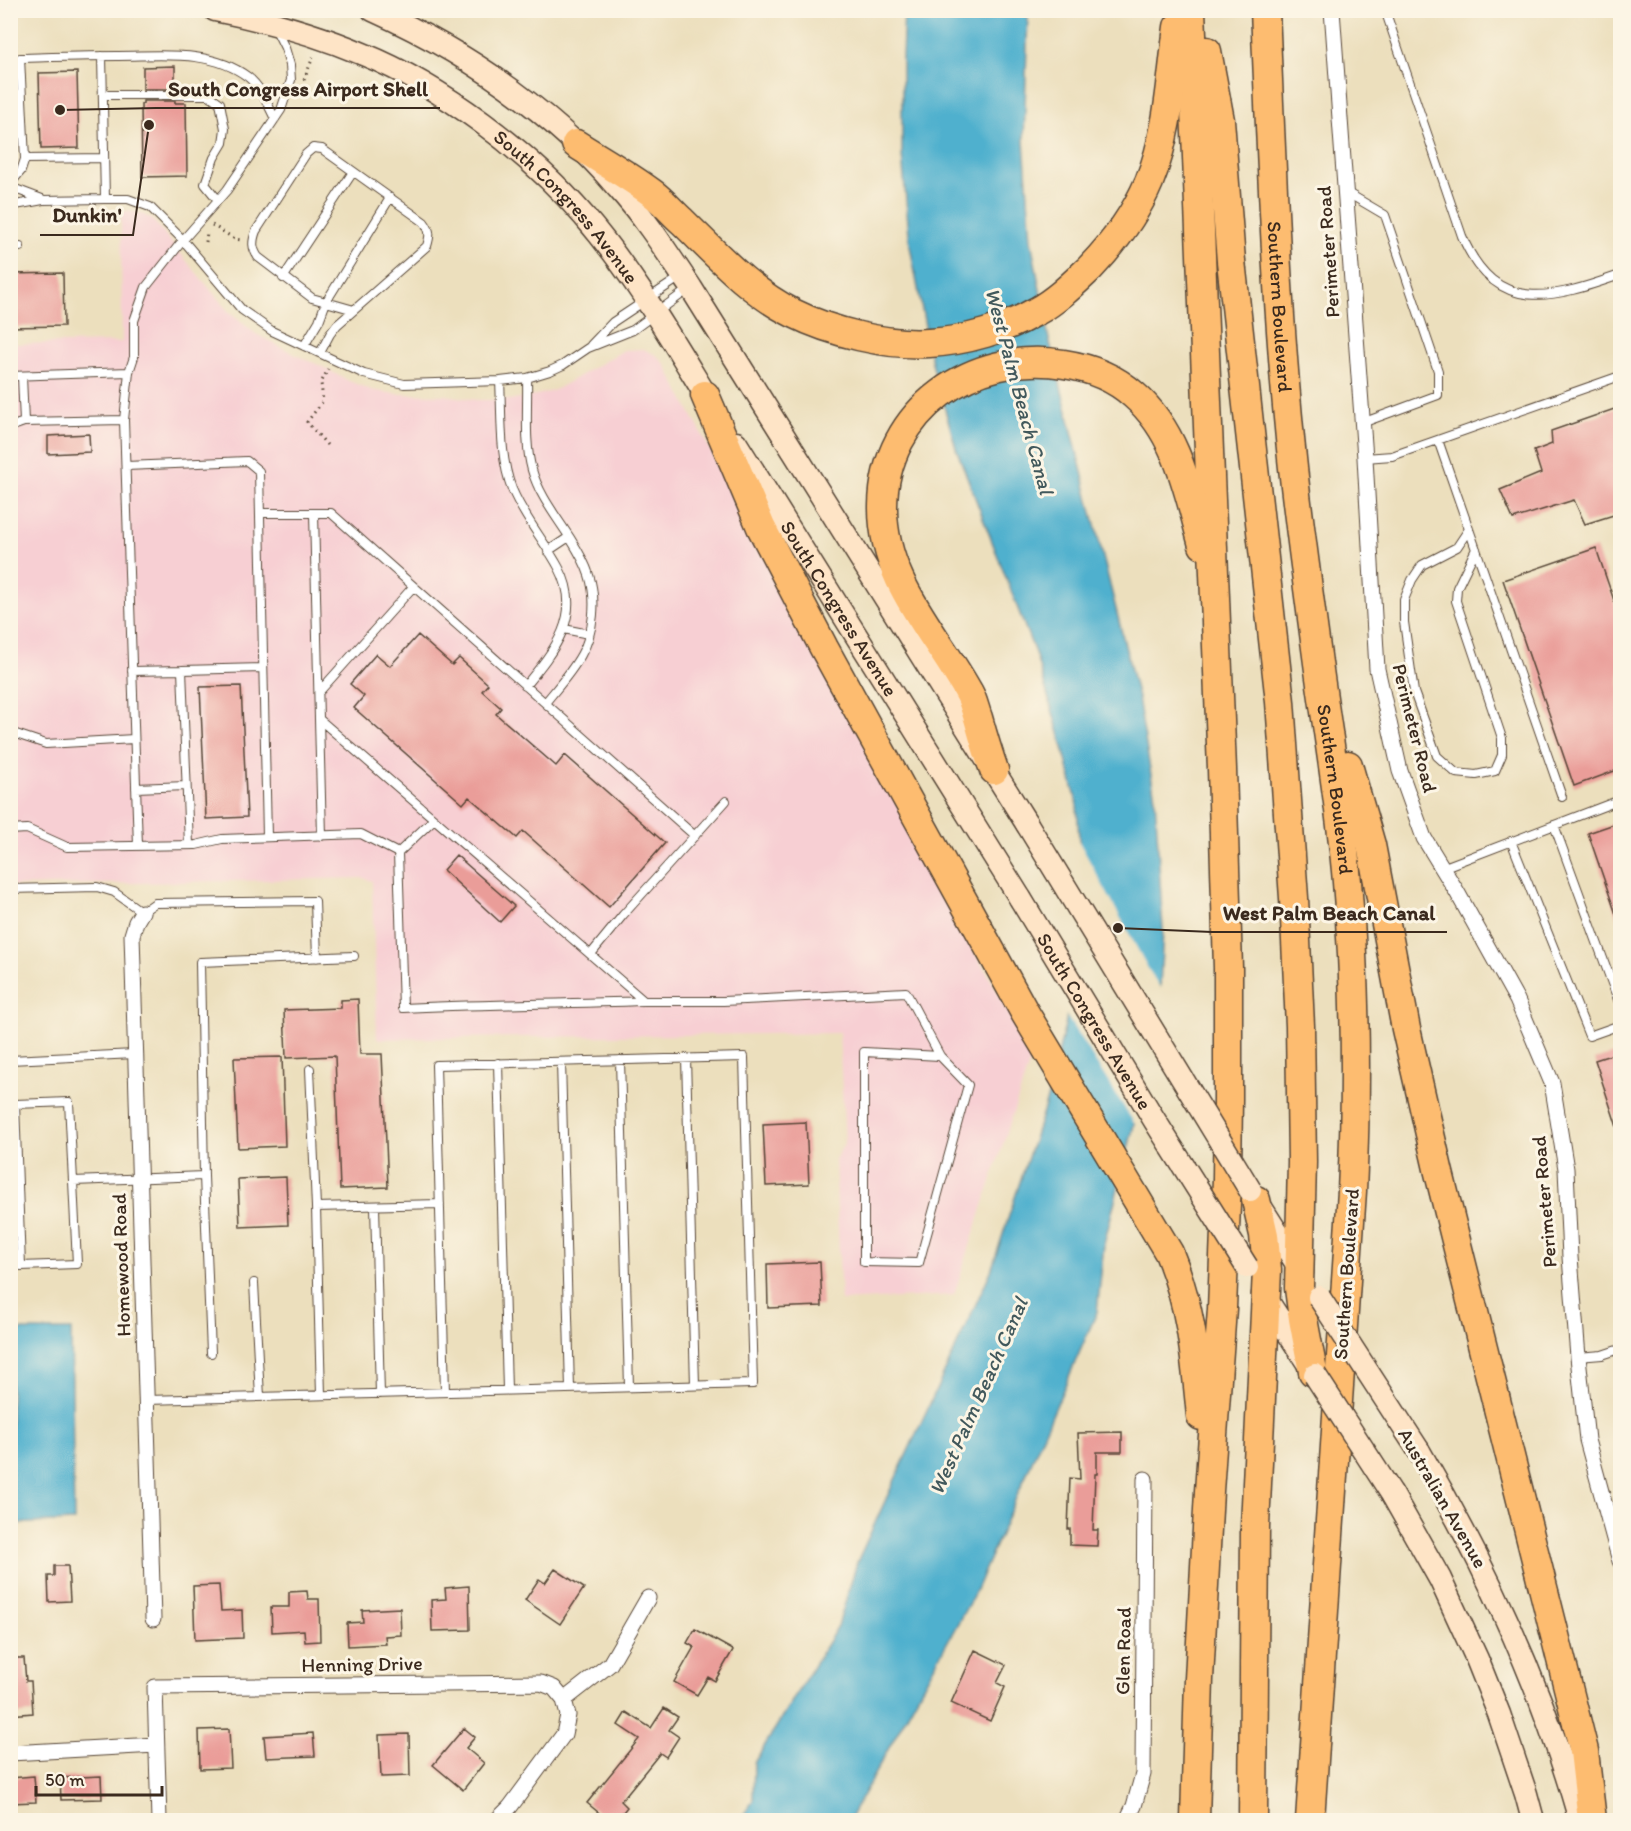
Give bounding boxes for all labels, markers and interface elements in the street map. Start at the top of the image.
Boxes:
callout: South Congress Airport Shell [156,69,440,108]
text: South Congress Airport Shell [168,76,429,102]
street label: South Congress Avenue [489,124,644,288]
street label: Perimeter Road [1311,185,1345,319]
callout: Dunkin' [40,196,133,235]
text: Dunkin' [52,202,122,227]
street label: Southern Boulevard [1262,220,1298,393]
water label: West Palm Beach Canal [980,285,1060,499]
street label: South Congress Avenue [775,516,903,701]
street label: Perimeter Road [1387,661,1443,795]
street label: Southern Boulevard [1312,703,1358,876]
callout: West Palm Beach Canal [1212,893,1447,932]
text: West Palm Beach Canal [1223,900,1436,925]
street label: South Congress Avenue [1032,928,1157,1114]
street label: Perimeter Road [1526,1135,1562,1269]
street label: Southern Boulevard [1328,1187,1364,1360]
street label: Homewood Road [107,1193,135,1337]
water label: West Palm Beach Canal [923,1292,1033,1498]
street label: Australian Avenue [1393,1424,1493,1572]
street label: Glen Road [1110,1607,1136,1695]
street label: Henning Drive [301,1651,423,1677]
scale bar [36,1759,162,1797]
text: 50 m [45,1769,85,1791]

